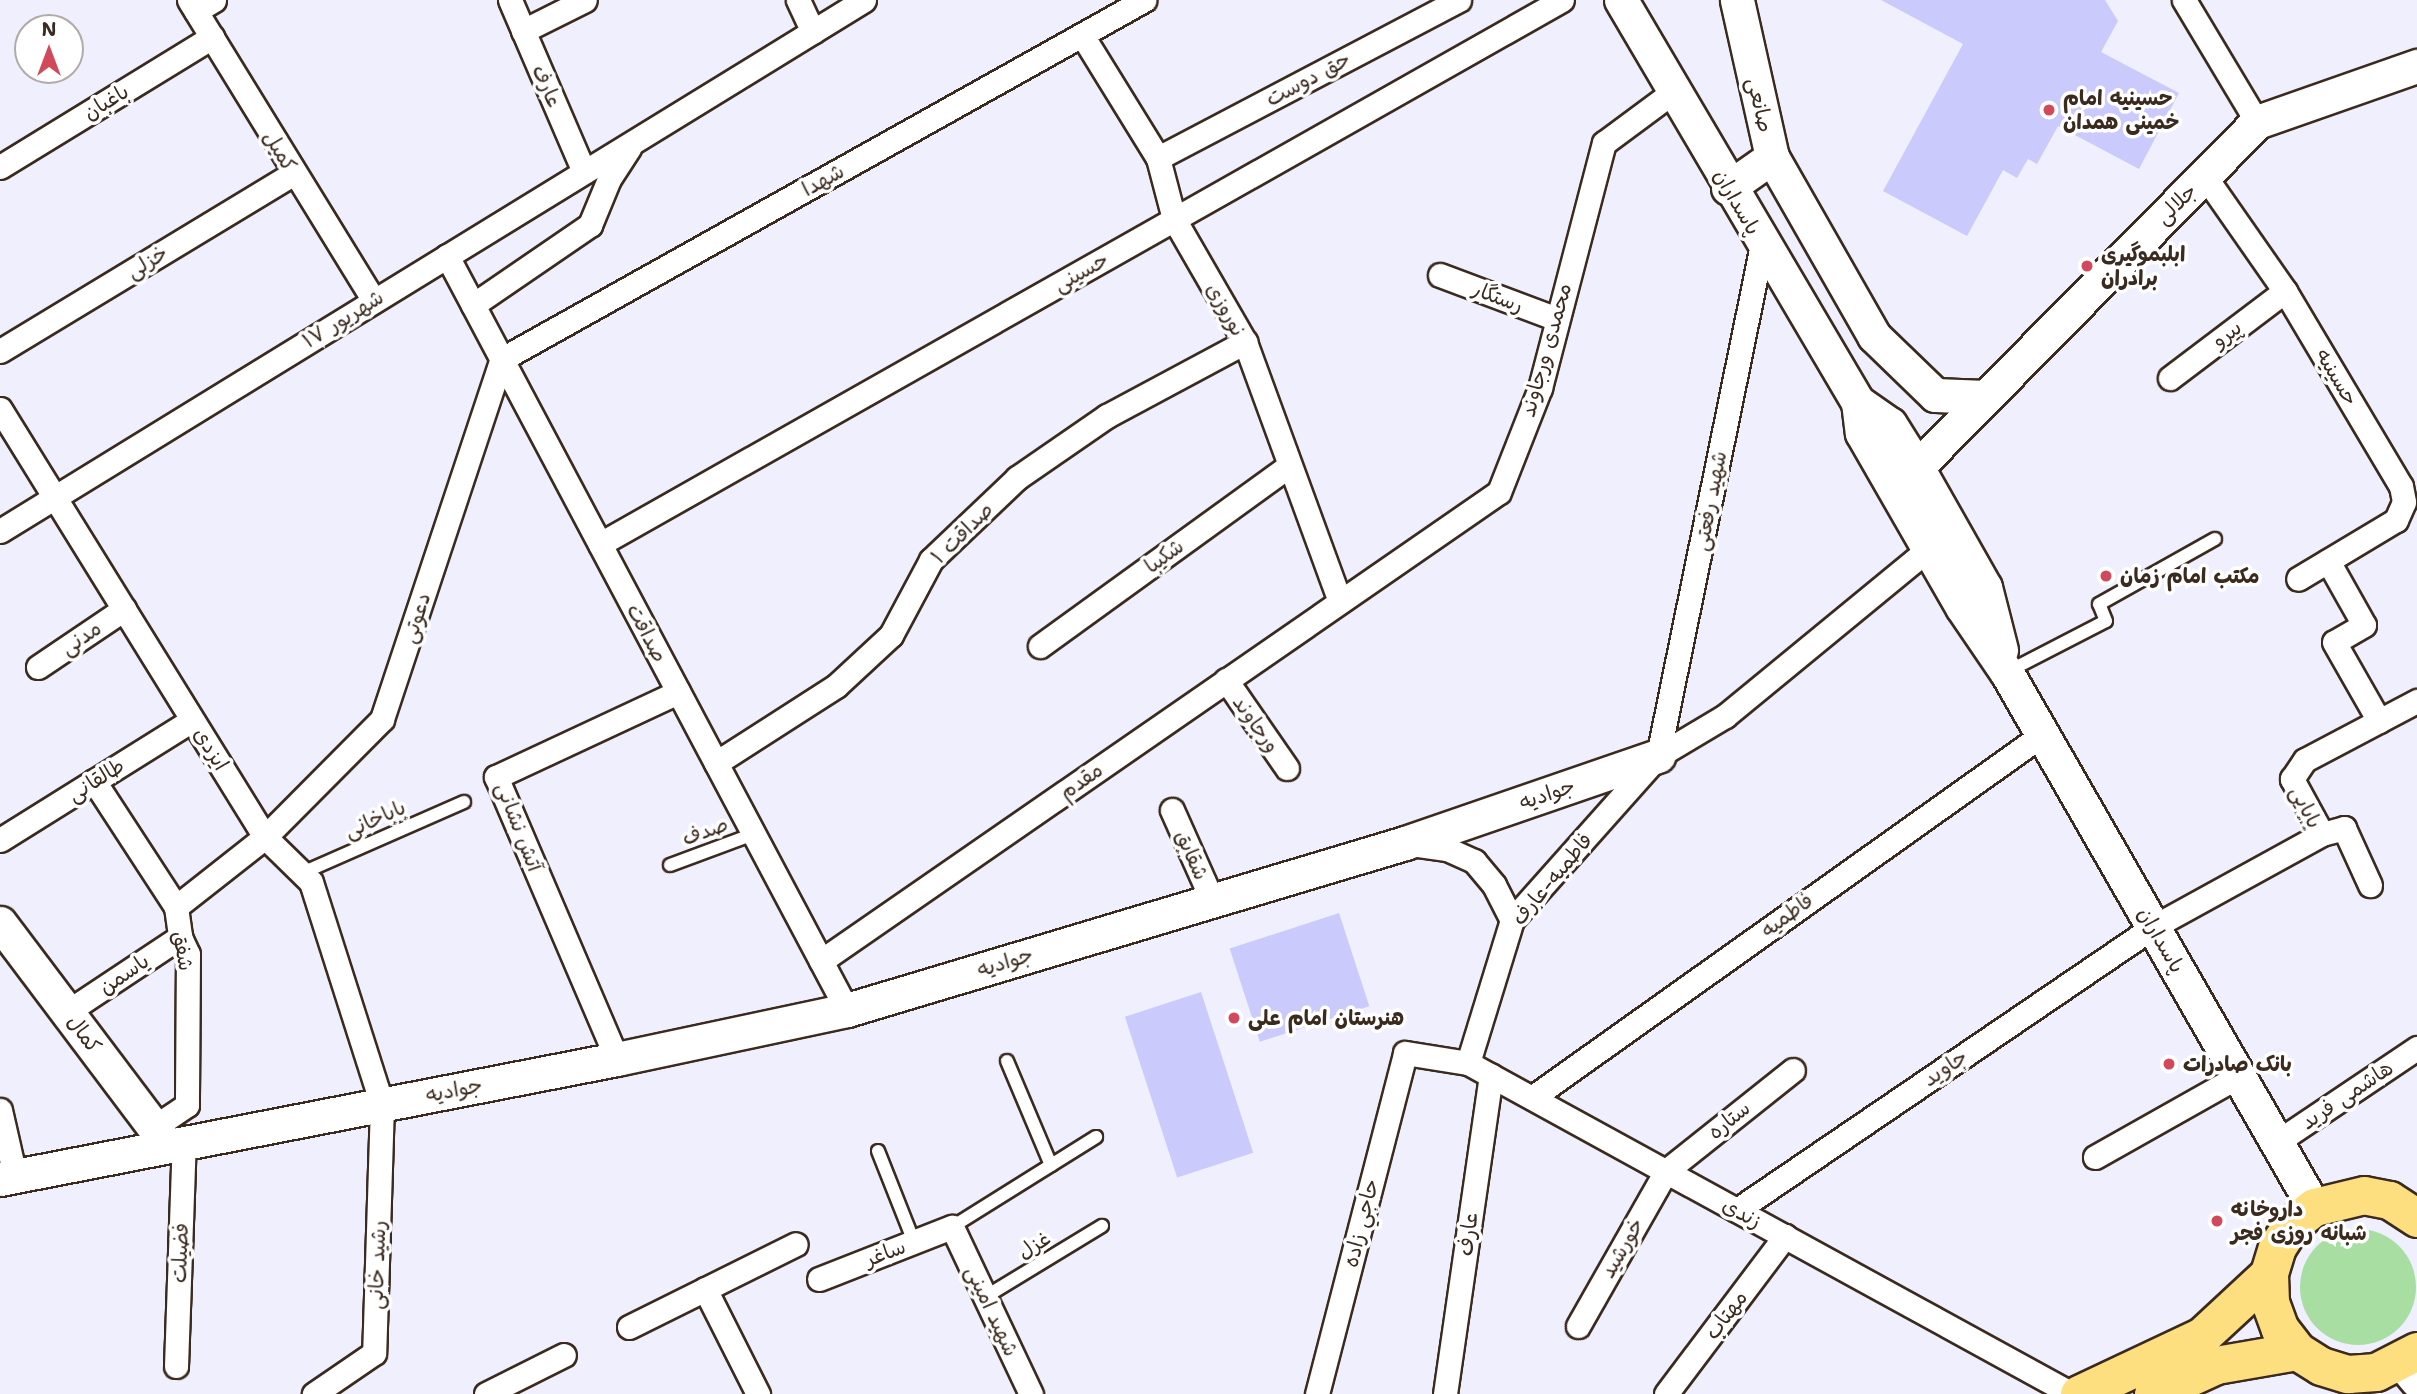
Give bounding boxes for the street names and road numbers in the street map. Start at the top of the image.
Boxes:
street label: حق دوست [1261,46,1355,112]
street label: عارف [527,61,567,111]
street label: صانعی [1741,75,1779,135]
street label: باغبان [79,79,133,125]
street label: کمیل [258,126,302,176]
street label: شهدا [798,158,848,202]
street label: پاسداران [1708,165,1766,239]
street label: جلالی [2150,178,2202,230]
street label: خزلی [122,240,172,284]
street label: حسینی [1049,247,1113,297]
street label: رستگار [1469,276,1527,318]
street label: نوروزی [1200,278,1252,342]
street label: محمدی ورجاوند [1515,280,1577,420]
street label: ۱۷ شهریور [298,284,388,354]
street label: پیرو [2207,315,2247,353]
street label: حسینیه [2310,344,2364,410]
street label: شهید رفعتی [1688,449,1732,553]
street label: صداقت ۱ [926,497,998,569]
street label: شکیبا [1140,533,1188,579]
street label: دعوتی [396,590,436,646]
street label: صداقت [621,600,673,666]
street label: مدنی [56,615,106,661]
street label: ورجاوند [1227,690,1285,758]
street label: ایزدی [188,723,234,775]
street label: طالقانی [63,753,129,807]
street label: مقدم [1054,757,1108,805]
street label: جوادیه [1516,773,1578,815]
street label: آتش نشانی [490,779,548,875]
street label: بابایی [2285,782,2327,832]
street label: باباخانی [340,794,410,844]
street label: صدف [679,811,731,851]
street label: شقابق [1170,826,1214,884]
street label: فاطمیه-عارف [1506,828,1598,930]
street label: فاطمیه [1756,888,1818,942]
street label: پاسداران [2132,903,2190,977]
street label: شفق [167,929,199,973]
street label: جوادیه [974,942,1036,982]
street label: یاسمن [94,948,154,1000]
street label: کمال [61,1010,107,1058]
street label: جاوید [1918,1044,1972,1092]
street label: هاشمی فرید [2296,1055,2398,1135]
street label: جوادیه [424,1072,484,1108]
street label: ستاره [1703,1095,1755,1145]
street label: حاجي زاده [1338,1176,1384,1270]
street label: زندی [1718,1192,1766,1234]
street label: عارف [1452,1211,1484,1257]
street label: خورشید [1595,1213,1649,1283]
street label: رشید خانی [363,1220,391,1310]
street label: فضیلت [166,1223,194,1283]
street label: غزل [1013,1225,1055,1265]
street label: ساغر [861,1234,909,1272]
street label: شهید امینی [960,1262,1024,1360]
street label: مهتاب [1699,1285,1753,1345]

